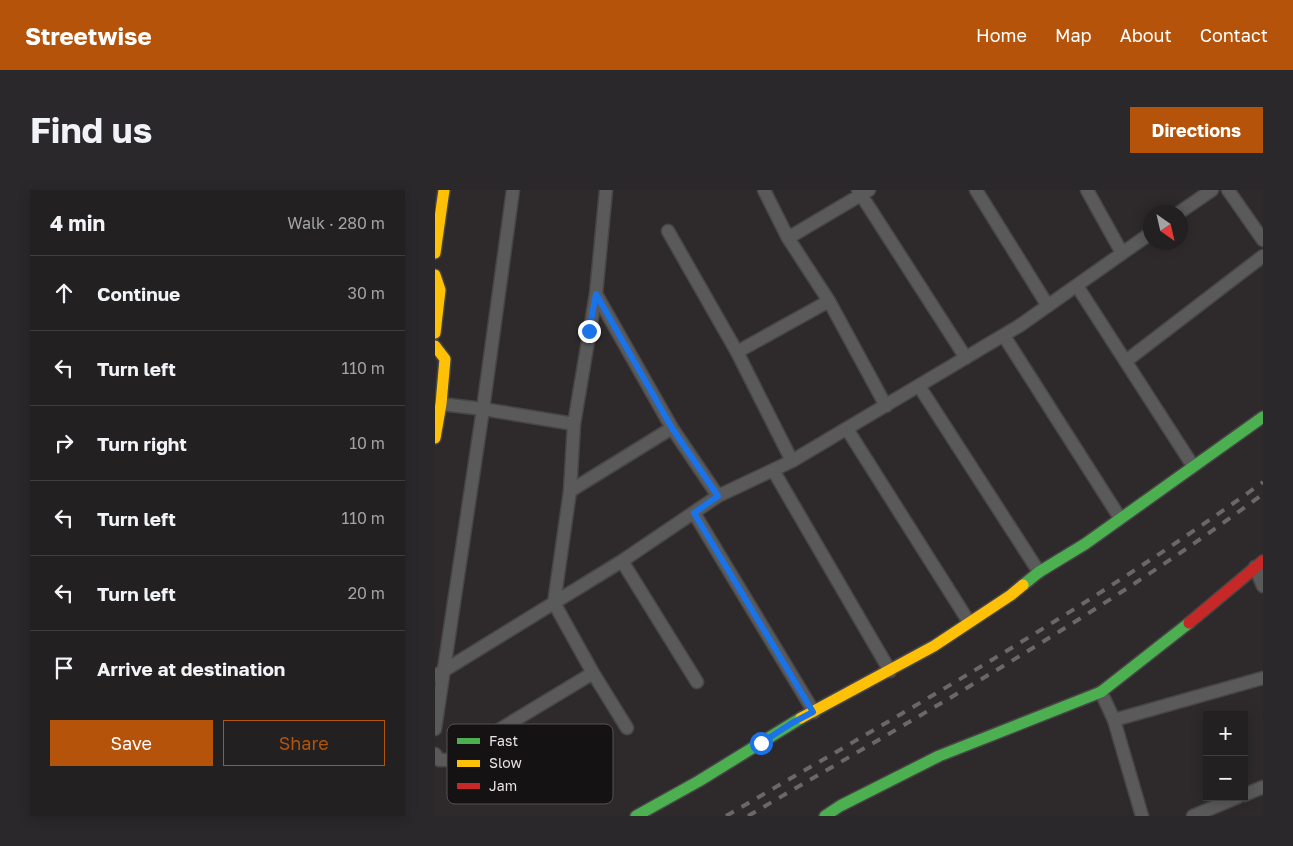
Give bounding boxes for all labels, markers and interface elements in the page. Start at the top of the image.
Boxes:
text: Streetwise [25,21,152,50]
text: Home [976,24,1027,46]
text: Map [1055,24,1092,46]
text: About [1120,24,1172,46]
text: Contact [1200,24,1268,46]
button: Directions [1130,107,1263,153]
text: Find us [30,109,152,151]
north arrow [1143,205,1188,250]
text: 4 min [50,210,105,236]
text: Walk · 280 m [287,213,385,233]
icon: ahead [50,279,78,307]
text: Continue [97,282,180,305]
text: 30 m [348,283,385,303]
route end [578,320,601,343]
icon: left [50,354,78,382]
text: Turn left [97,357,176,380]
text: 110 m [341,358,385,378]
icon: right [50,429,78,457]
text: Turn right [97,432,187,455]
text: 10 m [349,433,385,453]
icon: left [50,504,78,532]
text: Turn left [97,507,176,530]
text: 110 m [341,508,385,528]
icon: left [50,579,78,607]
text: Turn left [97,582,176,605]
text: 20 m [348,583,385,603]
icon: arrive [50,654,78,682]
text: Arrive at destination [97,657,285,680]
map controls [1203,711,1248,801]
button: + [1203,711,1248,756]
button: Save [50,720,213,766]
button: Share [223,720,385,766]
legend [447,724,613,804]
text: Fast [489,732,518,749]
route start [750,732,773,755]
text: Slow [489,754,522,771]
button: − [1203,756,1248,801]
text: Jam [489,777,517,794]

